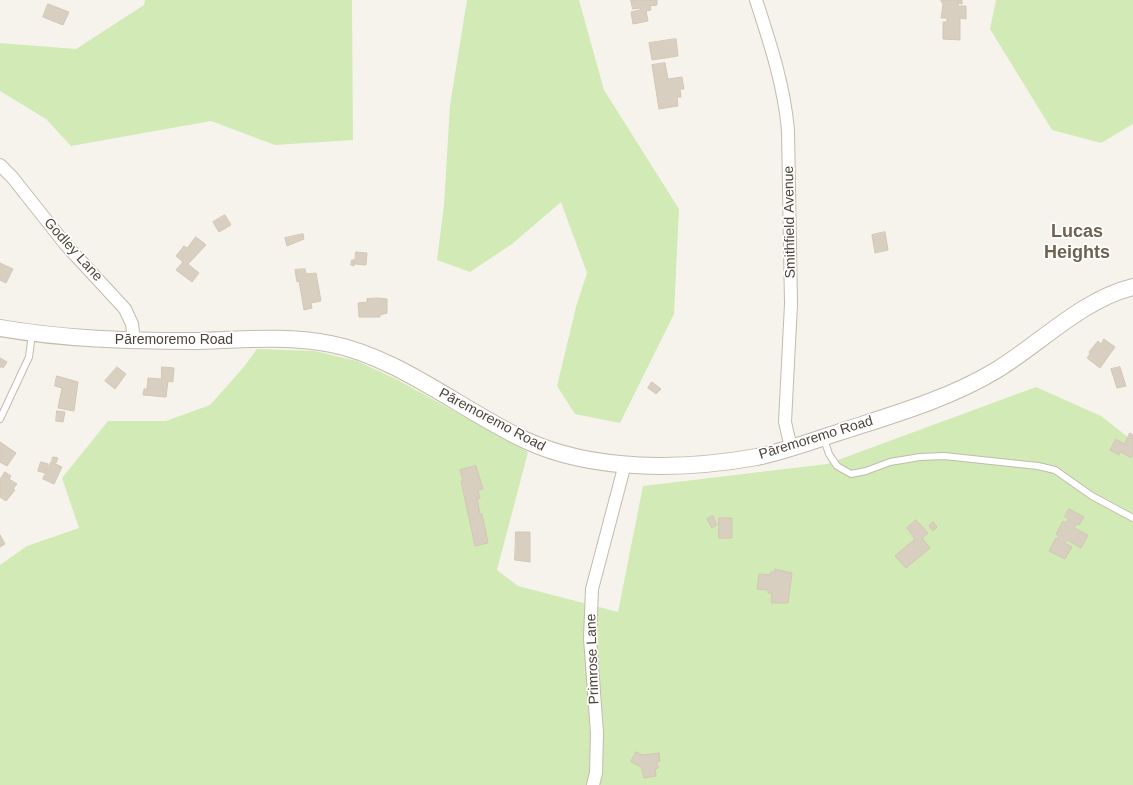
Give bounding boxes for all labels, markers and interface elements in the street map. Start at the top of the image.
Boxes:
street label: Smithfield Avenue [781,166,799,278]
street label: Godley Lane [40,215,106,285]
district label: Lucas Heights [1044,221,1110,264]
street label: Pāremoremo Road [115,332,233,348]
street label: Pāremoremo Road [436,385,548,455]
street label: Pāremoremo Road [757,413,875,463]
street label: Primrose Lane [583,613,603,705]

